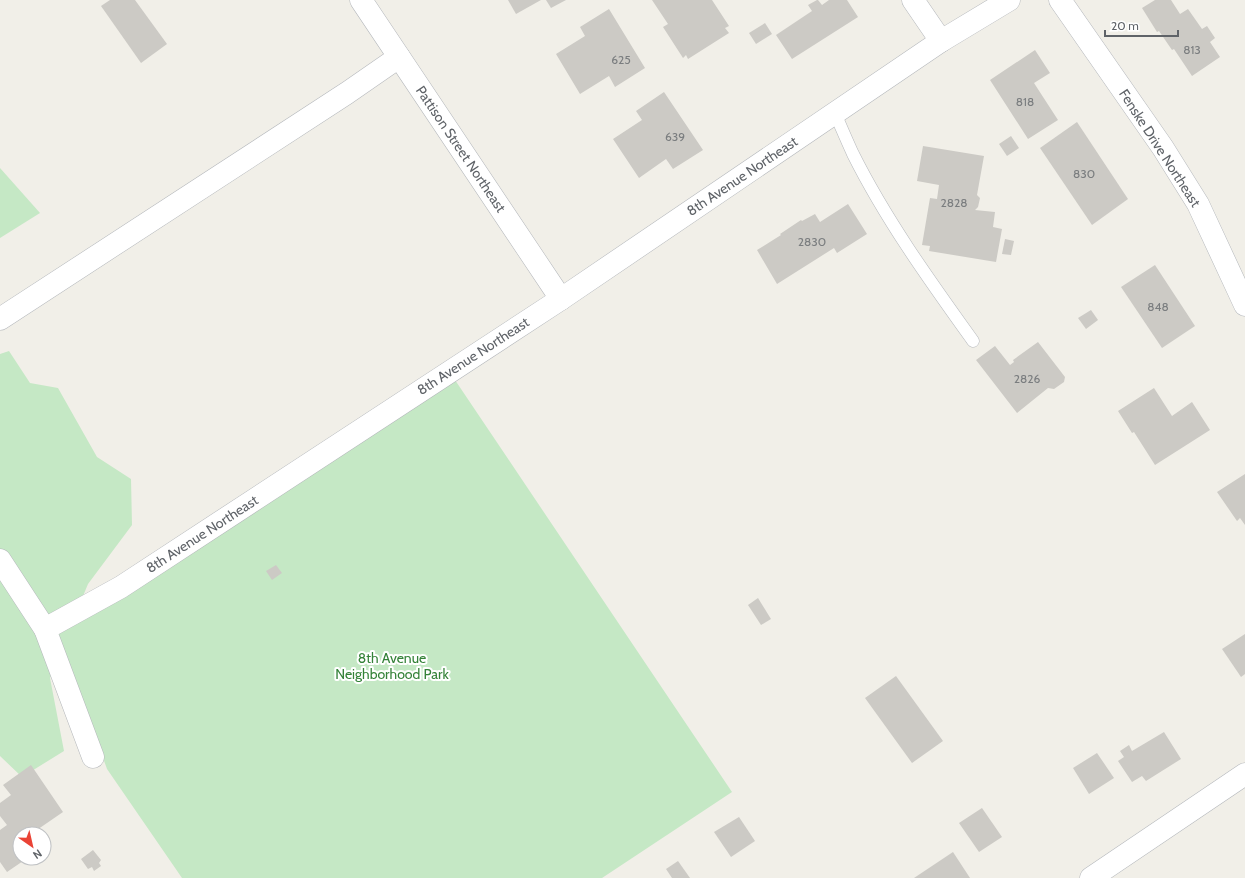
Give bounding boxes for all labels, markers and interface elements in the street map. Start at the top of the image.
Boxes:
scale bar [1105,12,1178,38]
text: 20 m [1111,18,1139,33]
house number: 813 [1183,42,1201,57]
house number: 625 [611,52,631,67]
street label: Pattison Street Northeast [412,82,510,216]
street label: Fenske Drive Northeast [1115,86,1205,211]
house number: 818 [1016,94,1034,109]
house number: 639 [665,129,685,144]
street label: 8th Avenue Northeast [683,132,801,220]
house number: 830 [1073,166,1095,181]
house number: 2828 [940,195,968,210]
house number: 2830 [798,234,826,249]
house number: 848 [1147,299,1169,314]
street label: 8th Avenue Northeast [414,313,533,399]
house number: 2826 [1014,371,1041,386]
street label: 8th Avenue Northeast [143,491,262,577]
park label: 8th Avenue Neighborhood Park [335,649,449,683]
north arrow [12,826,52,866]
text: N [30,846,45,862]

